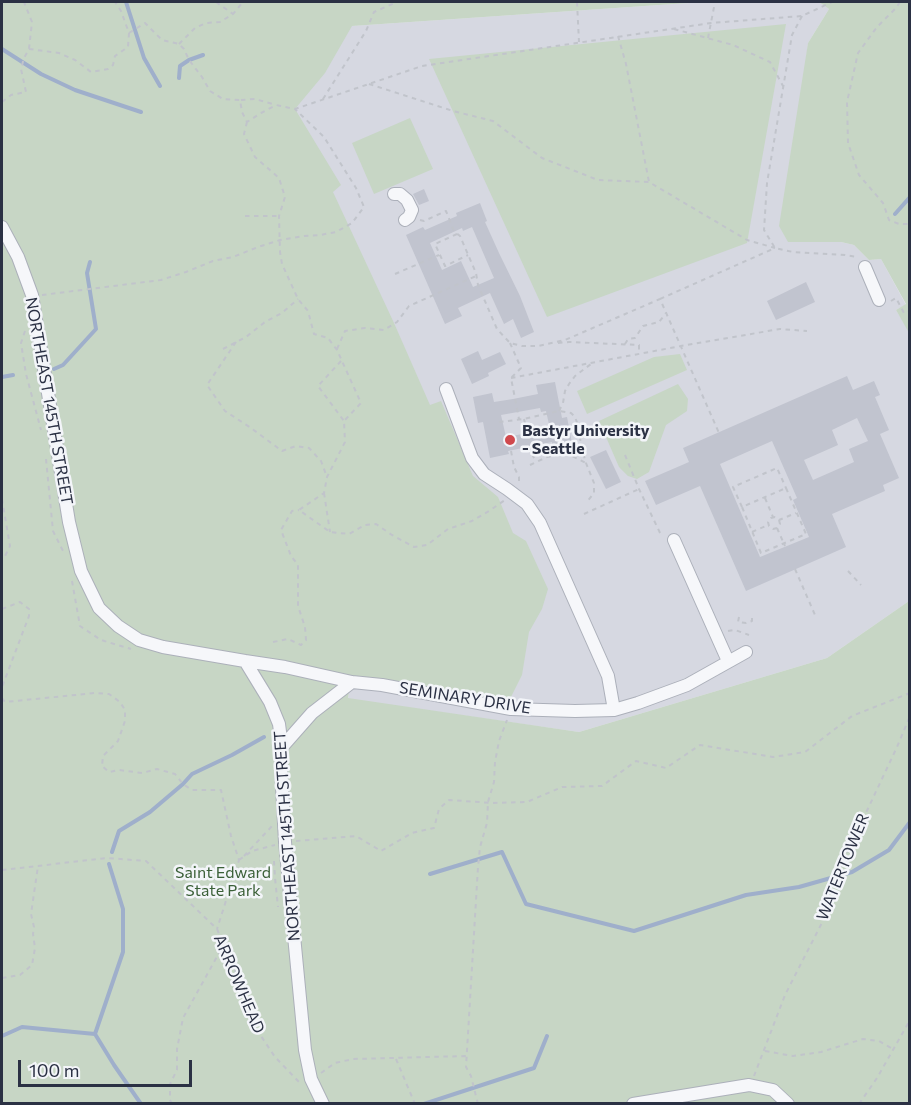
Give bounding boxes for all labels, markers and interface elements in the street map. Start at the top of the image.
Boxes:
street label: NORTHEAST 145TH STREET [21,296,77,506]
place label: Bastyr University - Seattle [522,421,650,459]
marker: Bastyr University - Seattle [503,433,517,447]
street label: SEMINARY DRIVE [398,678,532,718]
street label: NORTHEAST 145TH STREET [270,730,304,942]
street label: WATERTOWER [813,811,873,923]
park label: Saint Edward State Park [175,863,271,901]
street label: ARROWHEAD [210,932,268,1036]
scale bar [21,1048,195,1086]
text: 100 m [29,1059,79,1081]

